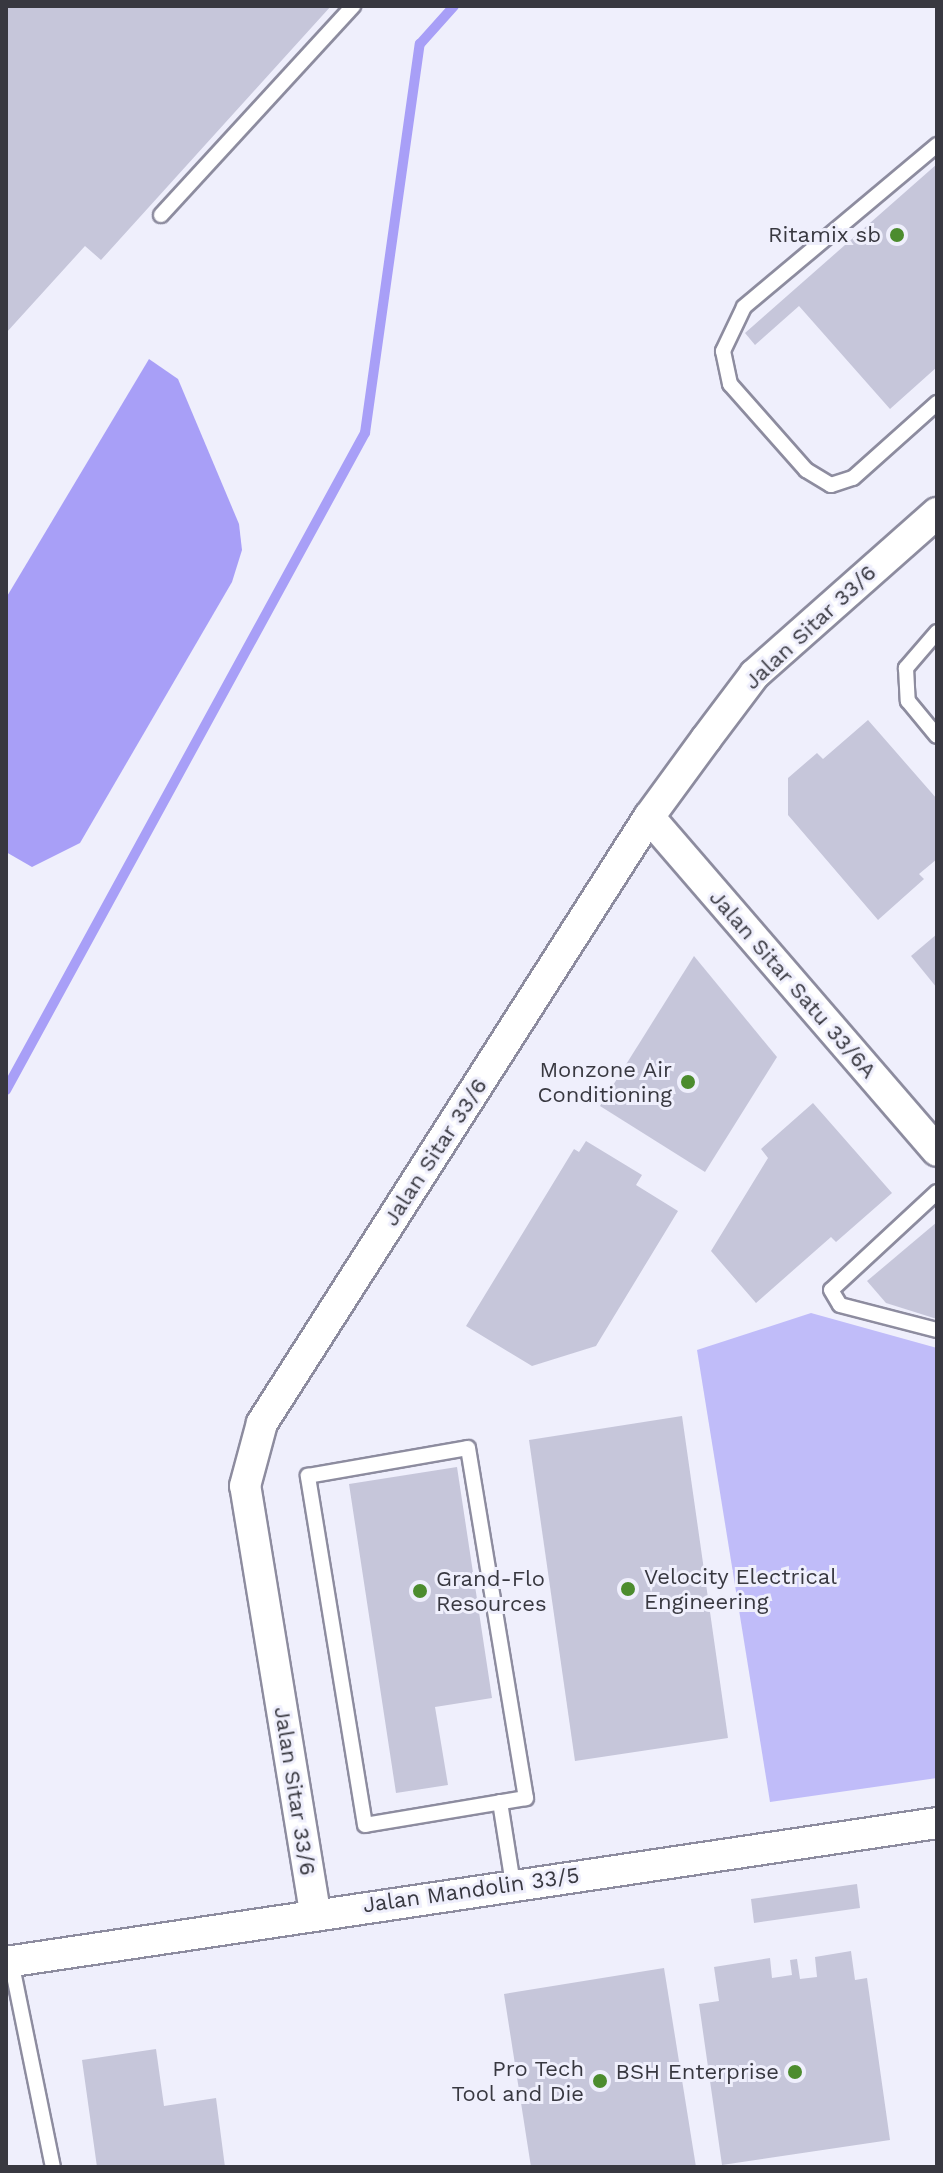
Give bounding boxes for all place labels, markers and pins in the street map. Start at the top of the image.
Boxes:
place label: Ritamix sb [768,222,881,248]
marker: Ritamix sb [888,226,906,244]
place label: Monzone Air Conditioning [537,1056,672,1108]
marker: Monzone Air Conditioning [679,1073,697,1091]
place label: Velocity Electrical Engineering [644,1563,837,1614]
place label: Grand-Flo Resources [436,1565,547,1616]
marker: Velocity Electrical Engineering [619,1580,637,1598]
marker: Grand-Flo Resources [411,1582,429,1600]
place label: Pro Tech Tool and Die [451,2055,584,2106]
place label: BSH Enterprise [616,2059,779,2085]
marker: BSH Enterprise [786,2063,804,2081]
marker: Pro Tech Tool and Die [591,2072,609,2090]

